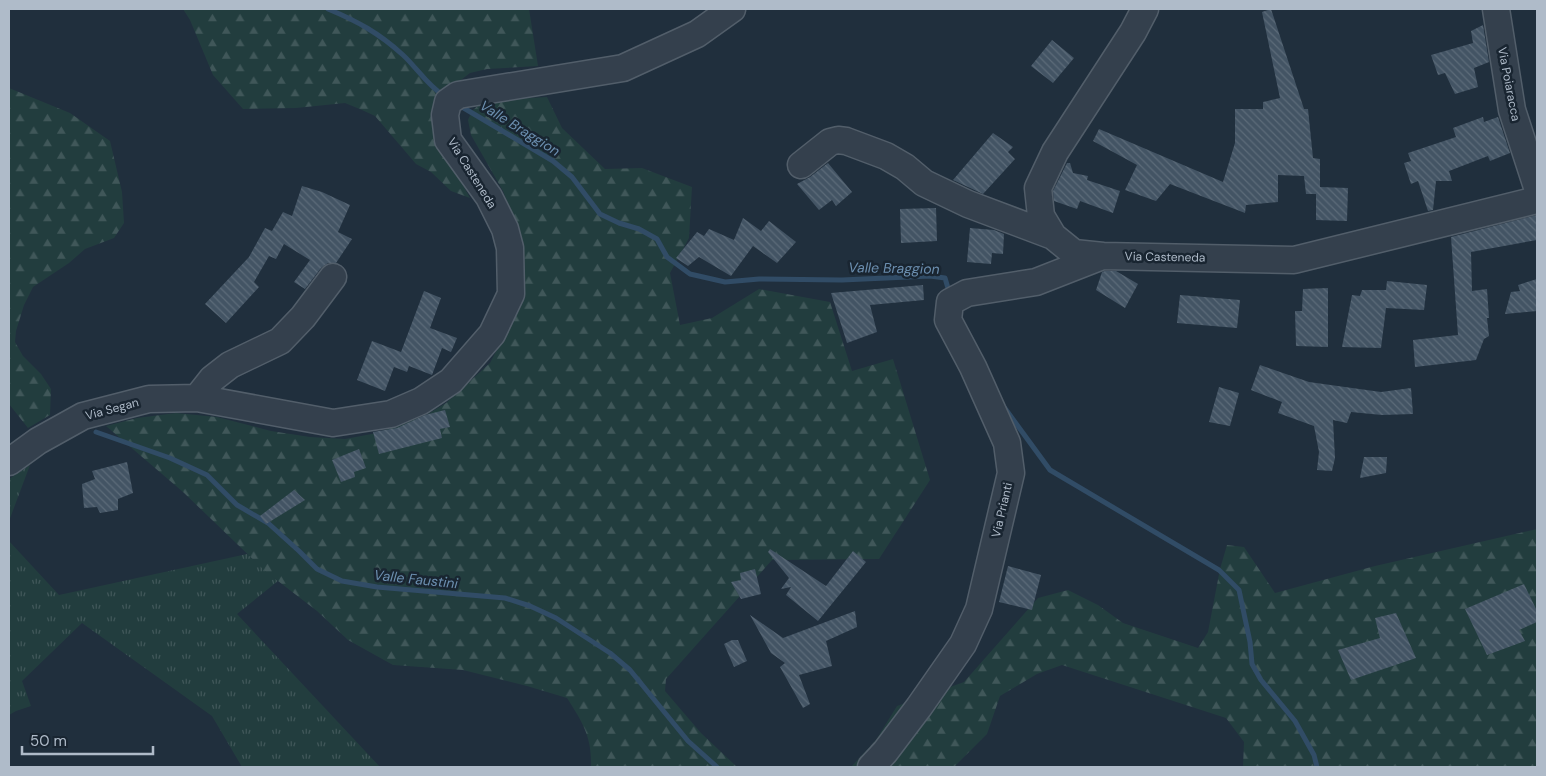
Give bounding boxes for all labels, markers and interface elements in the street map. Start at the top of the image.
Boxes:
street label: Via Poiaracca [1494,46,1524,122]
water label: Valle Braggion [477,96,563,160]
street label: Via Casteneda [444,135,500,211]
street label: Via Casteneda [1125,248,1205,266]
water label: Valle Braggion [848,258,940,278]
street label: Via Segan [84,394,140,424]
street label: Via Prianti [988,481,1016,539]
water label: Valle Faustini [373,566,460,592]
scale bar [22,724,154,756]
text: 50 m [30,731,67,751]

